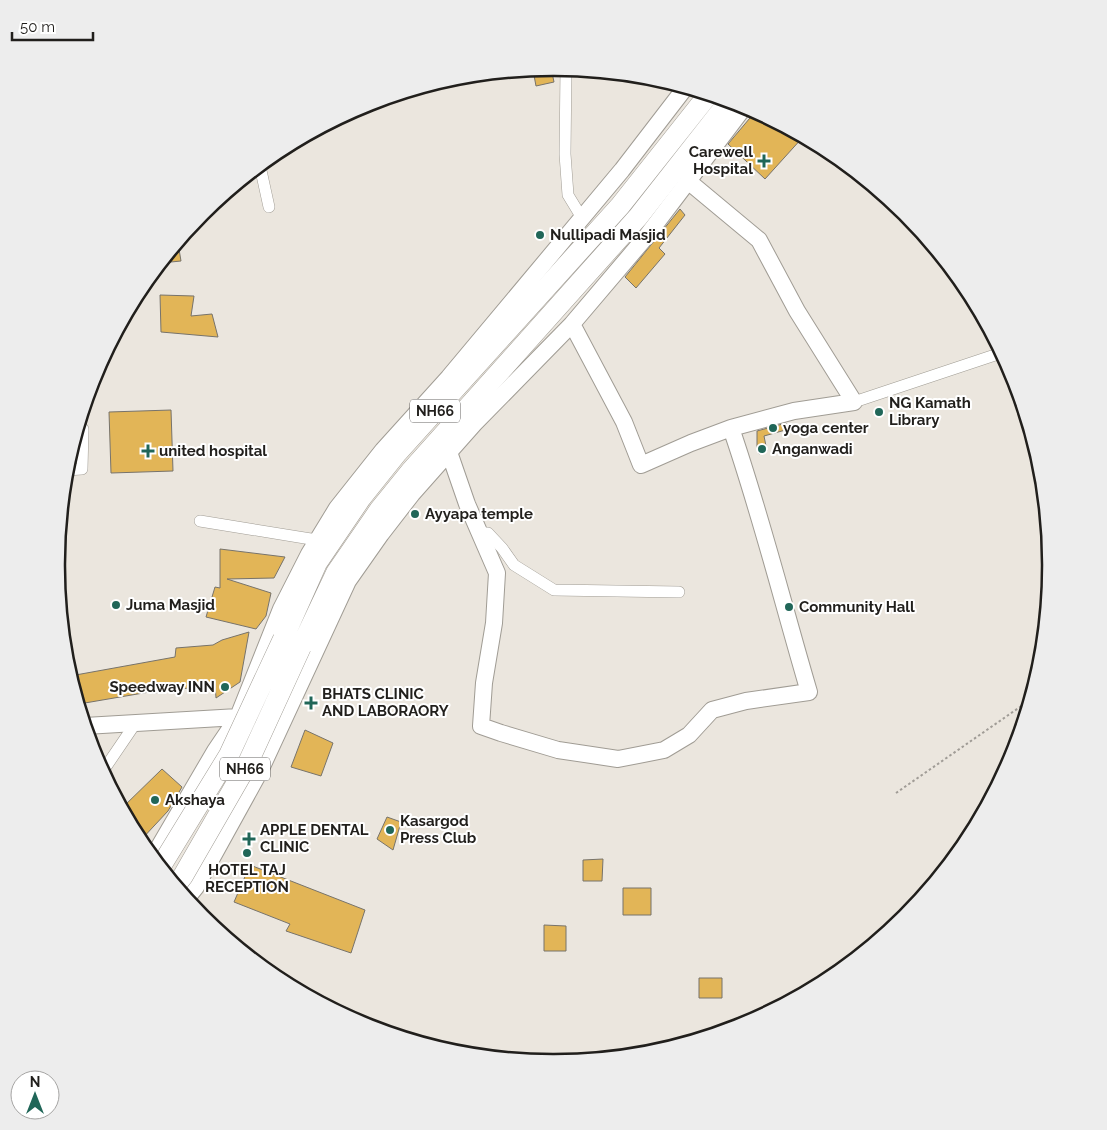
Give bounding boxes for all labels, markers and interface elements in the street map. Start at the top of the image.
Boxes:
scale bar [12,10,94,42]
text: 50 m [20,18,55,36]
place label: Carewell Hospital [689,143,753,178]
marker: Carewell Hospital [757,154,771,168]
place label: Nullipadi Masjid [550,226,666,244]
marker: Nullipadi Masjid [534,229,546,241]
place label: NG Kamath Library [889,394,971,429]
road number: NH66 [410,400,460,422]
marker: NG Kamath Library [873,406,885,418]
place label: yoga center [783,419,869,437]
marker: yoga center [767,422,779,434]
place label: Anganwadi [772,440,853,458]
place label: united hospital [159,442,267,460]
marker: Anganwadi [756,443,768,455]
marker: united hospital [141,444,155,458]
place label: Ayyapa temple [425,505,533,523]
marker: Ayyapa temple [409,508,421,520]
place label: Juma Masjid [126,596,215,614]
place label: Community Hall [799,598,915,616]
marker: Juma Masjid [110,599,122,611]
marker: Community Hall [783,601,795,613]
place label: Speedway INN [109,678,215,696]
marker: Speedway INN [219,681,231,693]
place label: BHATS CLINIC AND LABORAORY [322,685,449,720]
marker: BHATS CLINIC AND LABORAORY [304,696,318,710]
road number: NH66 [220,758,270,781]
place label: Akshaya [165,791,225,809]
marker: Akshaya [149,794,161,806]
place label: Kasargod Press Club [400,812,477,847]
place label: APPLE DENTAL CLINIC [260,821,369,856]
marker: Kasargod Press Club [384,824,396,836]
marker: APPLE DENTAL CLINIC [242,832,256,846]
marker: HOTEL TAJ RECEPTION [241,847,253,859]
place label: HOTEL TAJ RECEPTION [205,861,289,896]
north arrow [10,1070,60,1120]
text: N [30,1074,40,1090]

